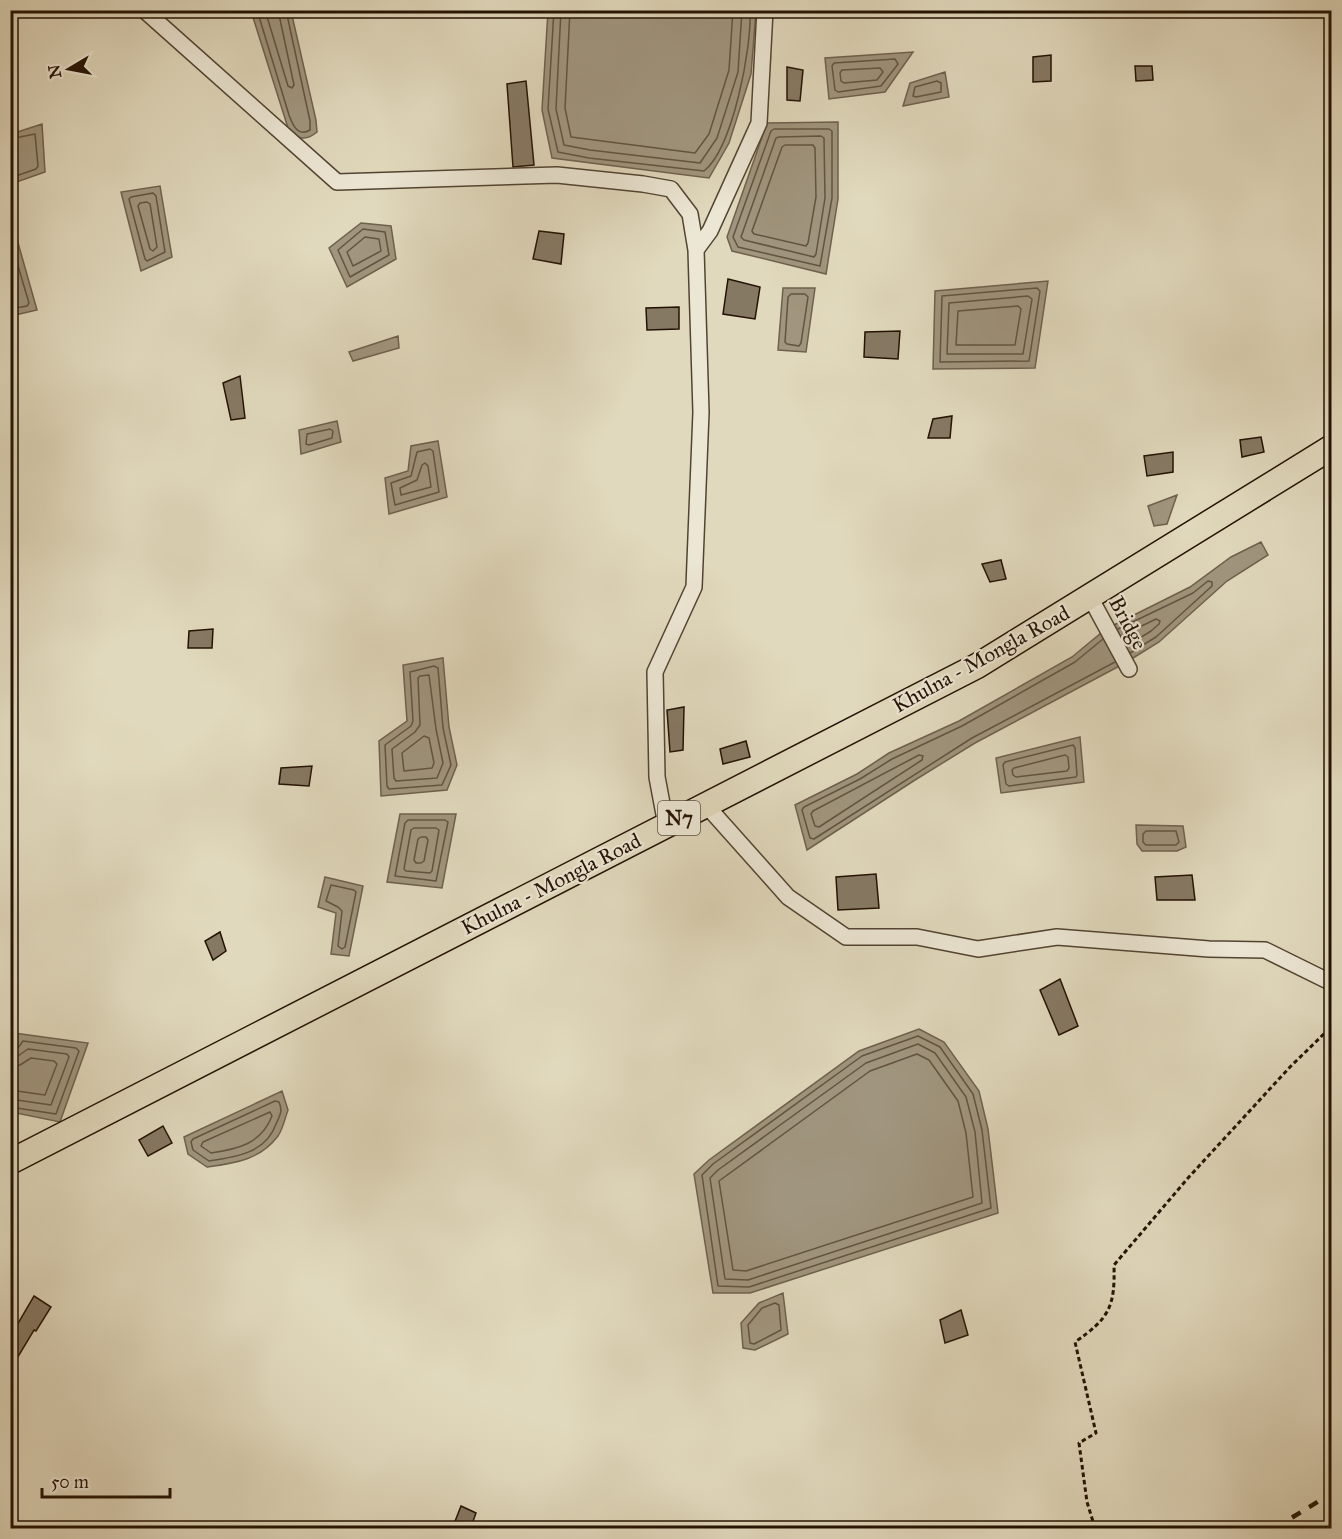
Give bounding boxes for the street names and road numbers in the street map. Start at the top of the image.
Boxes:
street label: Bridge [1103,592,1153,654]
street label: Khulna - Mongla Road [888,599,1074,718]
road number: N7 [658,801,700,835]
street label: Khulna - Mongla Road [457,827,646,941]

